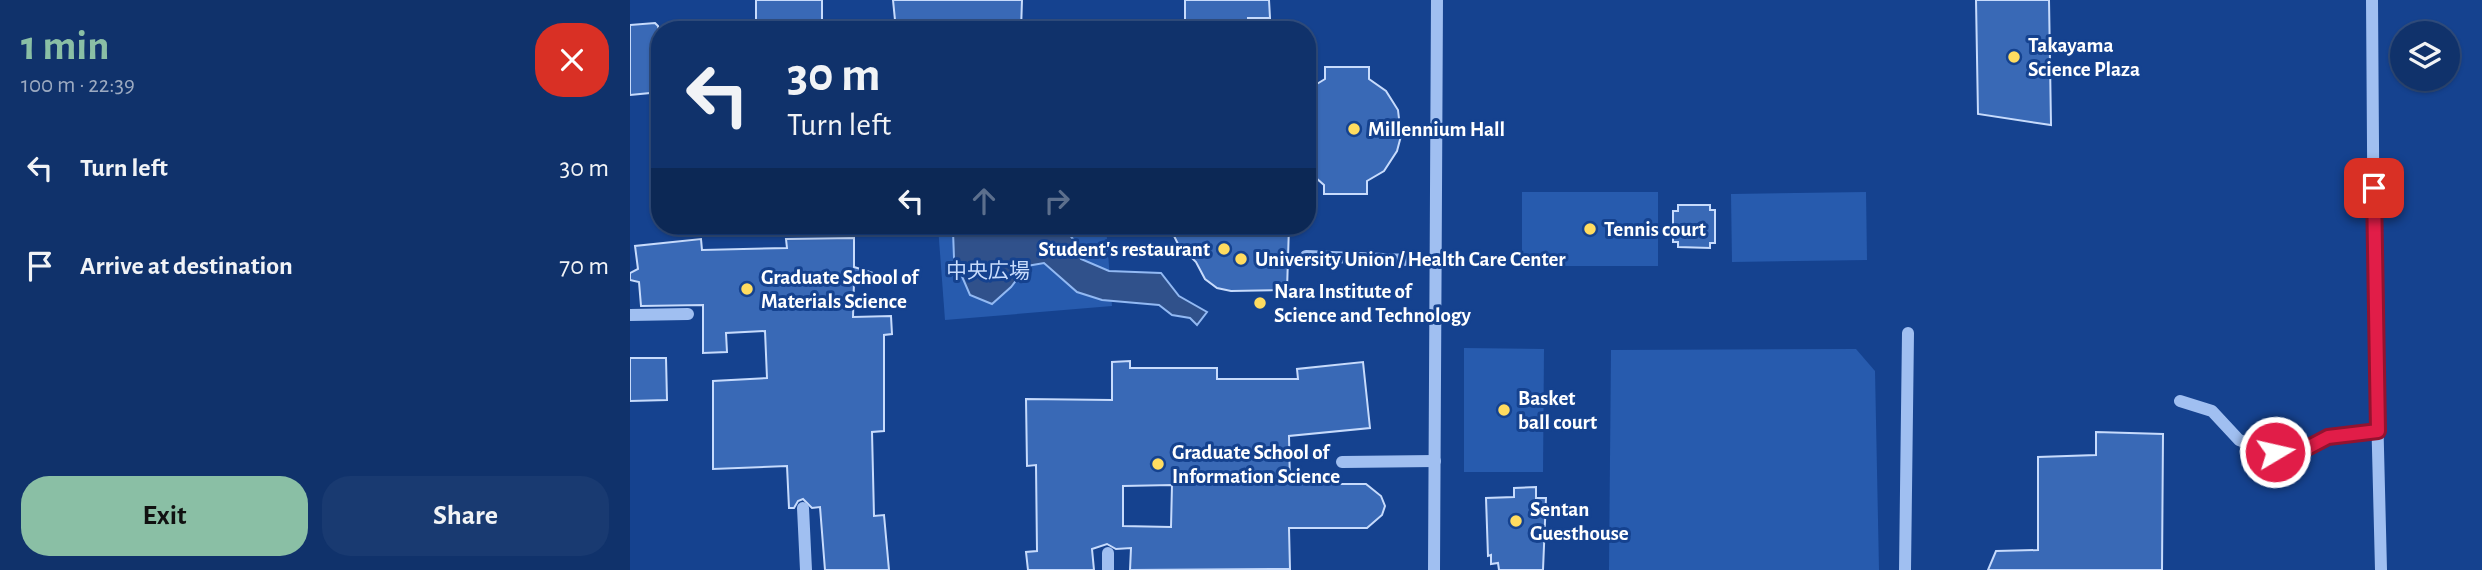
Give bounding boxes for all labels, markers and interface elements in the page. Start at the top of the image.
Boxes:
map controls [2390,21,2460,91]
button: layers [2390,21,2460,91]
button: close [535,23,609,97]
text: 1 min [21,25,110,67]
place label: Takayama Science Plaza [2028,35,2140,80]
icon: left [672,49,763,140]
marker: Takayama Science Plaza [2006,49,2022,65]
text: 30 m [787,51,881,100]
text: 100 m · 22:39 [21,74,135,97]
text: Turn left [787,109,891,141]
place label: Millennium Hall [1368,119,1505,140]
marker: Millennium Hall [1346,121,1362,137]
icon: left [21,149,59,187]
text: Turn left [80,155,168,181]
text: 30 m [559,155,609,181]
pin [2344,158,2404,218]
icon: arrive [2355,169,2393,207]
icon: left [892,182,930,220]
icon: ahead [965,182,1003,220]
icon: right [1038,182,1076,220]
place label: Tennis court [1604,219,1706,240]
marker: Tennis court [1582,221,1598,237]
place label: Student's restaurant [1038,239,1210,260]
marker: Student's restaurant [1216,241,1232,257]
icon: arrive [21,247,59,285]
place label: University Union / Health Care Center [1255,249,1566,270]
marker: University Union / Health Care Center [1233,251,1249,267]
text: Arrive at destination [80,253,293,279]
text: 70 m [559,253,609,279]
park label: 中央広場 [946,260,1030,282]
place label: Graduate School of Materials Science [761,267,920,312]
marker: Graduate School of Materials Science [739,281,755,297]
place label: Nara Institute of Science and Technology [1274,281,1471,326]
marker: Nara Institute of Science and Technology [1252,295,1268,311]
place label: Basket ball court [1518,388,1597,433]
marker: Basket ball court [1496,402,1512,418]
position arrow [2238,415,2312,489]
place label: Graduate School of Information Science [1172,442,1340,487]
marker: Graduate School of Information Science [1150,456,1166,472]
button: Exit [21,476,308,556]
button: Share [322,476,609,556]
place label: Sentan Guesthouse [1530,499,1629,544]
marker: Sentan Guesthouse [1508,513,1524,529]

